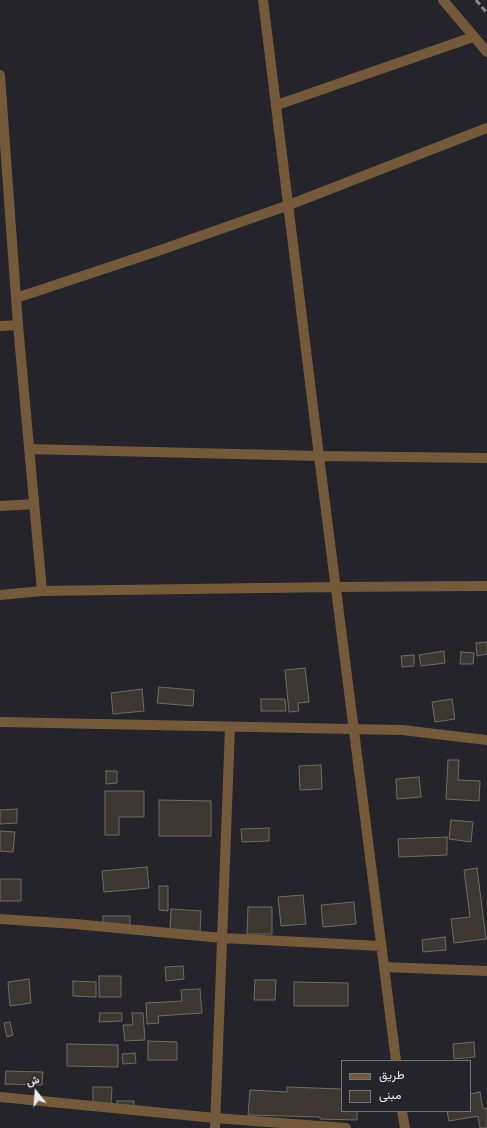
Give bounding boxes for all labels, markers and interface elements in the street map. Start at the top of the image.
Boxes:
legend [341,1060,471,1112]
text: طريق [379,1068,404,1081]
north arrow [16,1072,56,1112]
text: ش [24,1073,41,1088]
text: مبنى [379,1088,401,1101]

